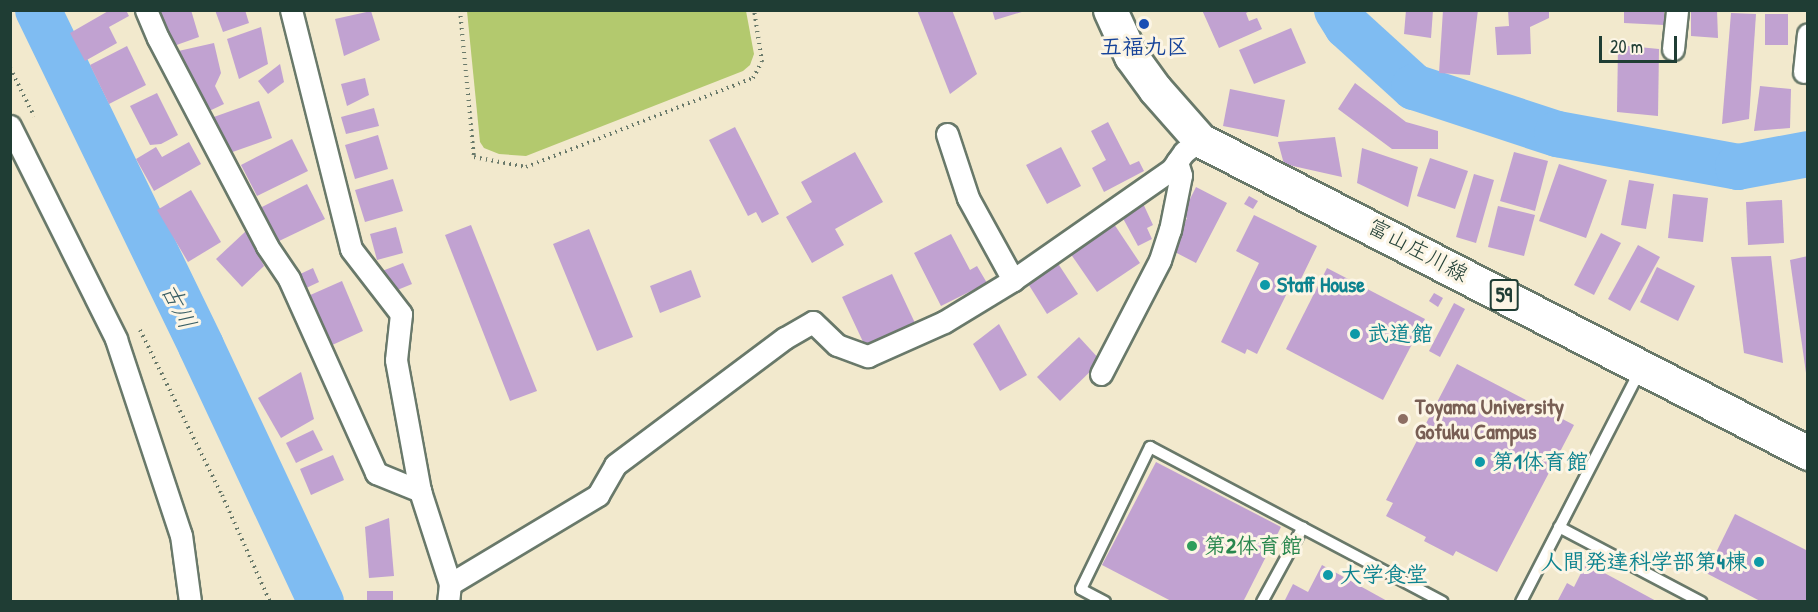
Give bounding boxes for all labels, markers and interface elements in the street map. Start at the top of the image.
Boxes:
marker: 五福九区 [1137,17,1151,31]
scale bar [1602,24,1680,62]
place label: 五福九区 [1100,34,1188,60]
text: 20 m [1610,34,1643,59]
street label: 富山庄川線 [1363,213,1473,287]
place label: Staff House [1277,272,1365,298]
road number: 59 [1489,277,1519,313]
water label: 古川 [156,278,202,334]
marker: Staff House [1258,278,1272,292]
place label: 武道館 [1367,321,1433,347]
marker: 武道館 [1348,327,1362,341]
place label: Toyama University Gofuku Campus [1415,393,1564,445]
marker: Toyama University Gofuku Campus [1396,412,1410,426]
place label: 第1体育館 [1492,449,1588,475]
marker: 第1体育館 [1473,455,1487,469]
place label: 第2体育館 [1204,533,1302,559]
marker: 第2体育館 [1185,539,1199,553]
place label: 人間発達科学部第4棟 [1541,549,1747,575]
marker: 人間発達科学部第4棟 [1752,555,1766,569]
place label: 大学食堂 [1340,562,1428,588]
marker: 大学食堂 [1321,568,1335,582]

